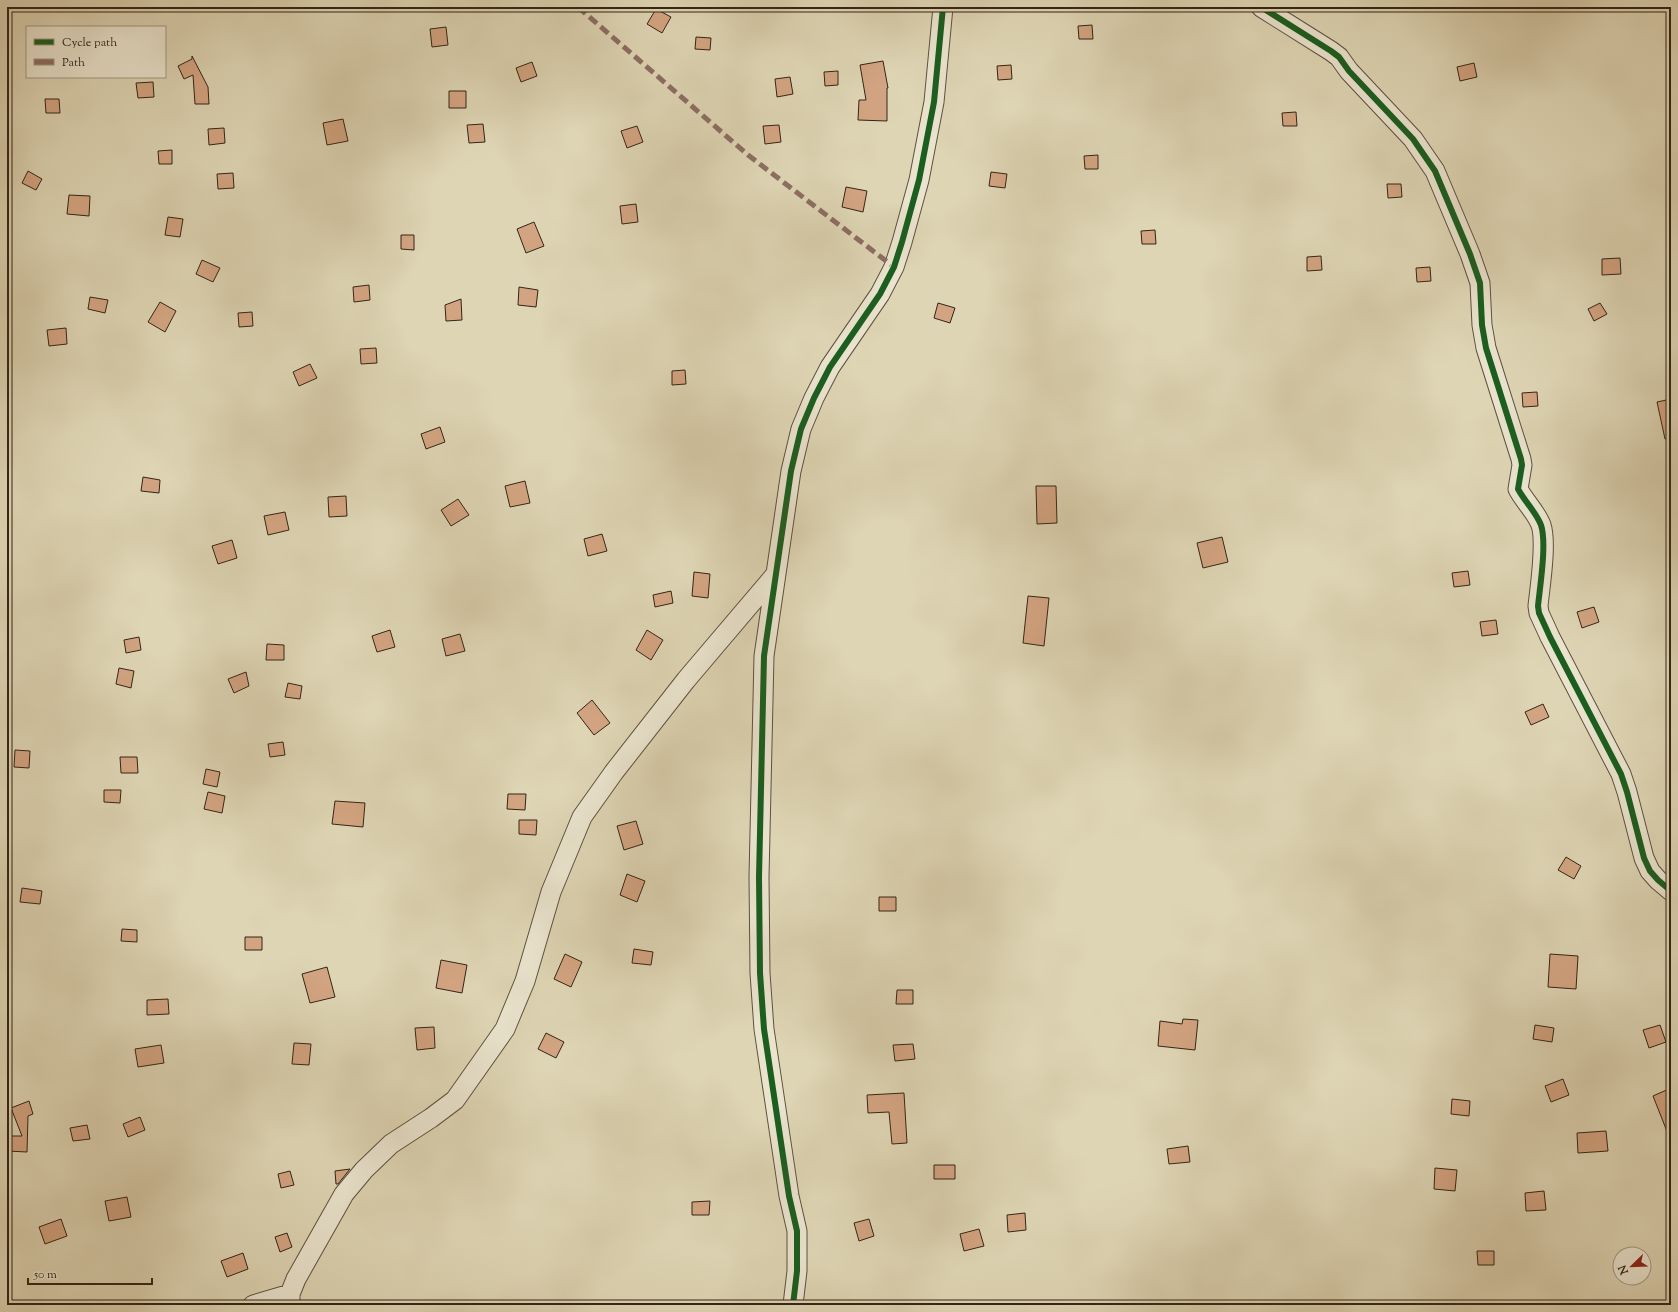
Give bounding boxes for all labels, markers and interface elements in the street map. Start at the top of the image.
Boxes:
legend [26,26,166,78]
text: Cycle path [62,34,117,52]
text: Path [62,54,85,72]
north arrow [1612,1246,1652,1286]
scale bar [28,1260,152,1286]
text: N [1615,1262,1633,1278]
text: 50 m [33,1266,57,1284]

